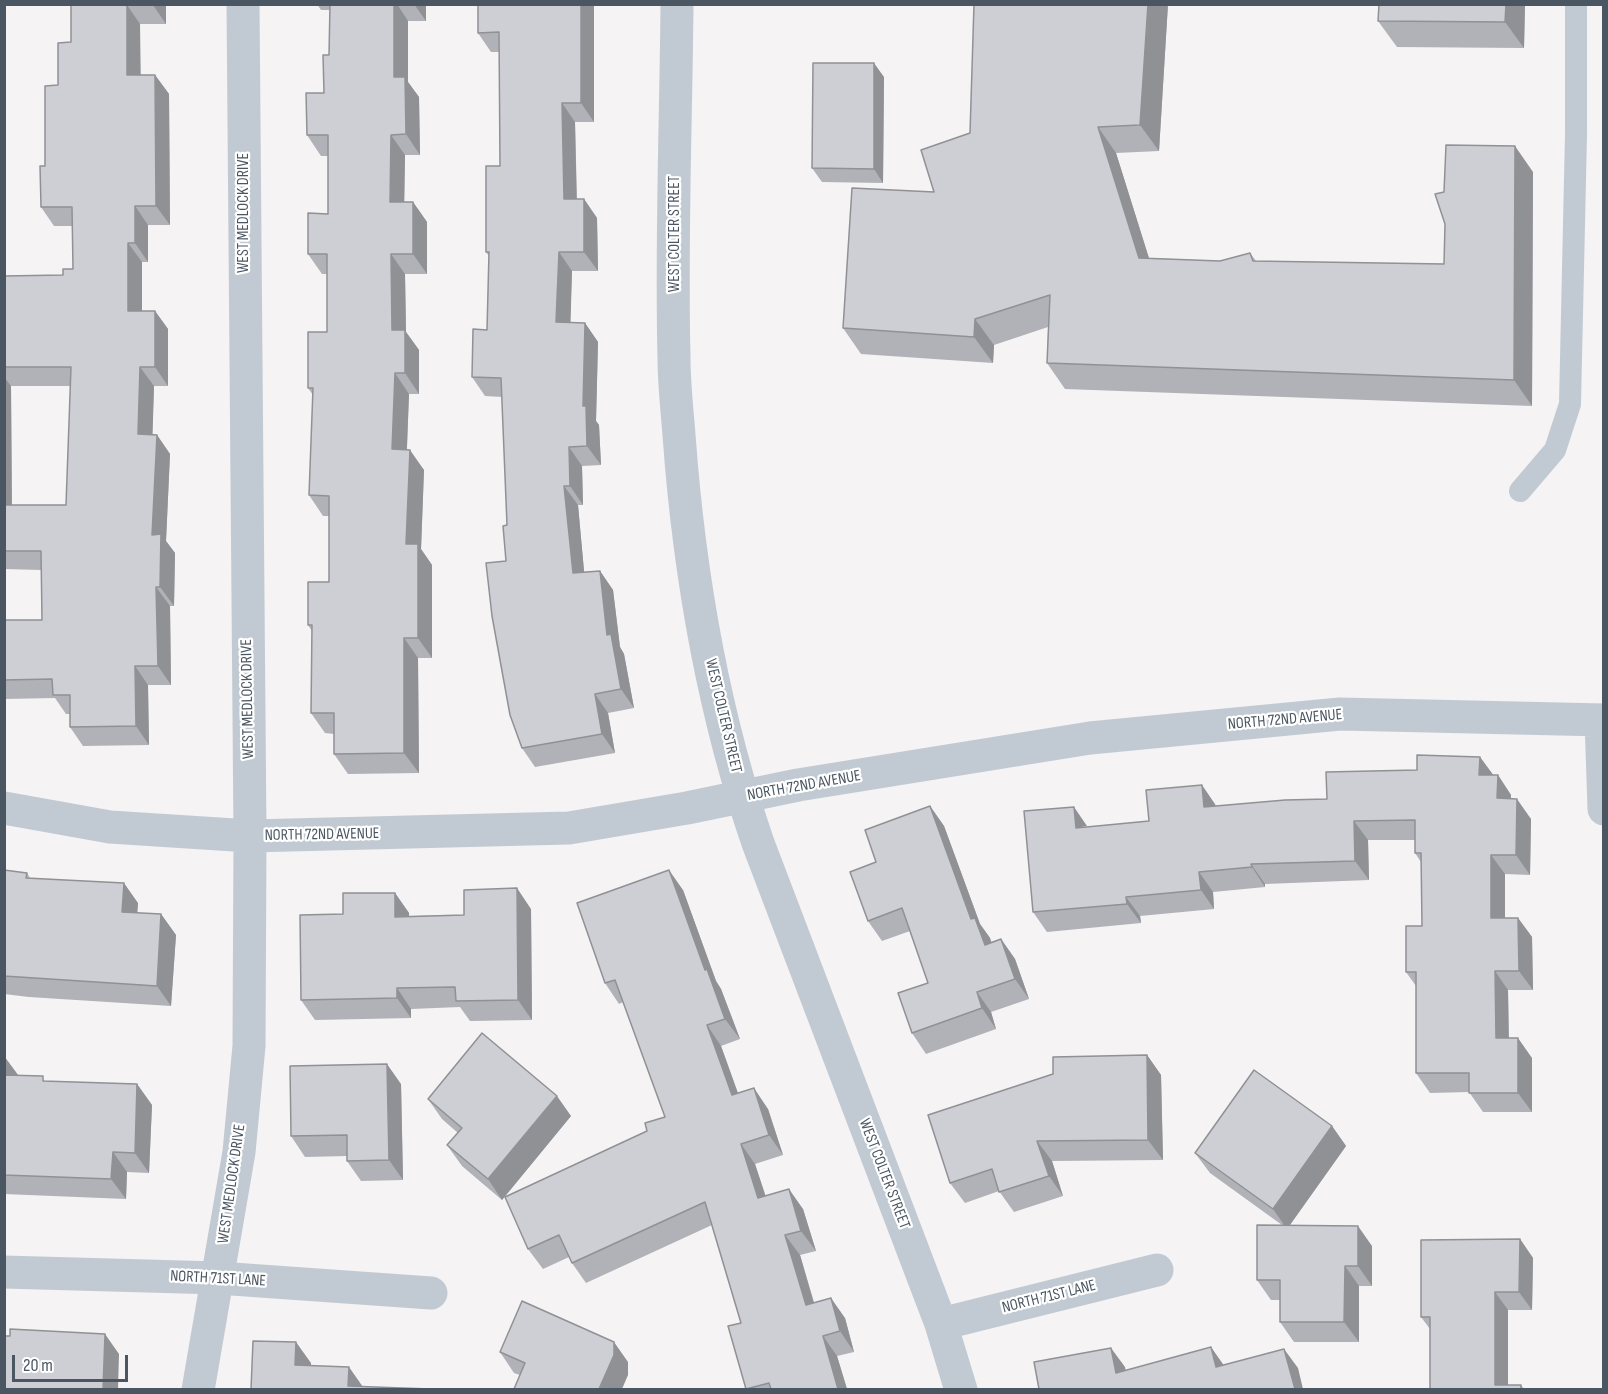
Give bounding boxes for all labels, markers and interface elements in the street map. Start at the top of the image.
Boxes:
street label: WEST MEDLOCK DRIVE [234,153,254,273]
street label: WEST COLTER STREET [665,176,685,292]
street label: WEST MEDLOCK DRIVE [237,639,259,759]
street label: WEST COLTER STREET [701,657,745,775]
street label: NORTH 72ND AVENUE [1227,705,1343,735]
street label: NORTH 72ND AVENUE [746,767,862,805]
street label: NORTH 72ND AVENUE [264,824,380,846]
street label: WEST COLTER STREET [854,1116,914,1232]
street label: WEST MEDLOCK DRIVE [214,1123,250,1245]
street label: NORTH 71ST LANE [170,1267,266,1291]
street label: NORTH 71ST LANE [1000,1276,1098,1318]
scale bar [15,1343,130,1381]
text: 20 m [23,1355,53,1376]

